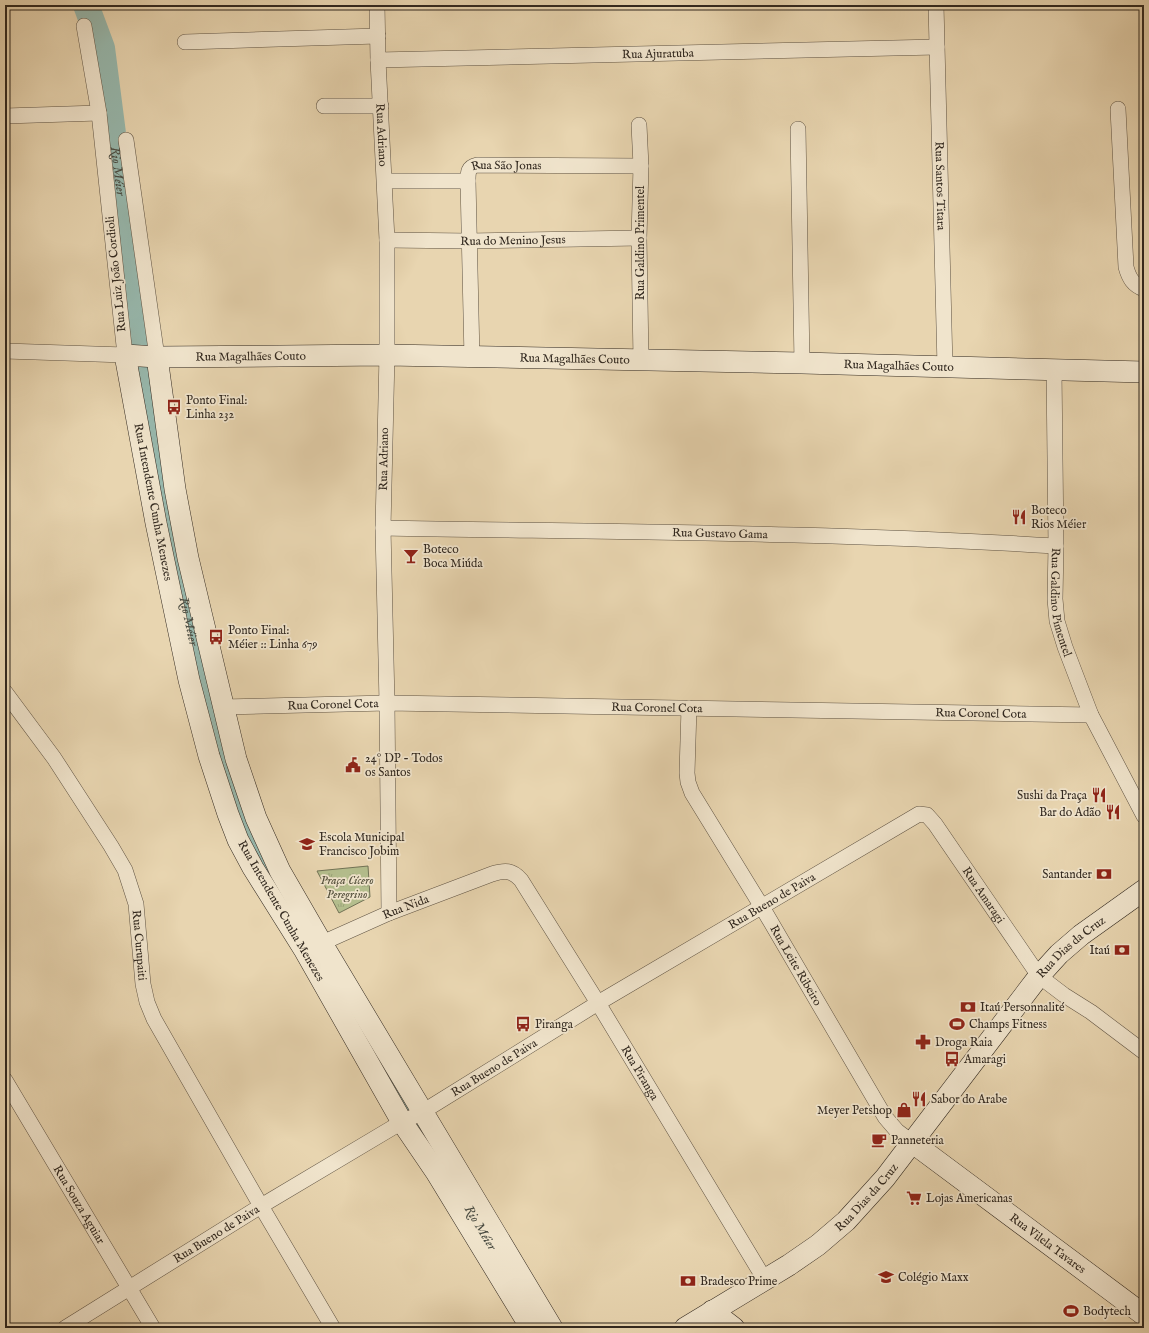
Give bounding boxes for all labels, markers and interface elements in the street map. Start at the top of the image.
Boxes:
street label: Rua Ajuratuba [622,45,695,62]
street label: Rua Adriano [373,103,391,167]
street label: Rua Santos Titara [932,141,949,231]
water label: Rio Méier [106,145,129,197]
street label: Rua São Jonas [469,157,542,174]
street label: Rua Galdino Primentel [633,185,648,300]
street label: Rua Luiz João Cordioli [102,215,131,333]
street label: Rua do Menino Jesus [460,232,566,249]
street label: Rua Magalhães Couto [196,348,307,364]
street label: Rua Magalhães Couto [519,350,631,367]
street label: Rua Magalhães Couto [843,357,955,375]
place label: Ponto Final: Linha 232 [186,393,248,422]
bus stop icon: Ponto Final: Linha 232 [165,398,183,416]
street label: Rua Intendente Cunha Menezes [130,422,176,582]
street label: Rua Adriano [376,427,392,491]
place label: Boteco Rios Méier [1031,503,1087,532]
restaurant icon: Boteco Rios Méier [1010,508,1028,526]
street label: Rua Gustavo Gama [672,525,769,542]
place label: Boteco Boca Miúda [423,542,483,571]
bar icon: Boteco Boca Miúda [402,547,420,565]
street label: Rua Galdino Pimentel [1047,548,1076,660]
water label: Rio Méier [175,595,202,648]
place label: Ponto Final: Méier :: Linha 679 [228,623,318,652]
bus stop icon: Ponto Final: Méier :: Linha 679 [207,628,225,646]
street label: Rua Coronel Cota [287,696,380,713]
street label: Rua Coronel Cota [611,699,703,716]
street label: Rua Coronel Cota [935,705,1027,721]
place label: 24º DP - Todos os Santos [365,751,443,780]
public building icon: 24º DP - Todos os Santos [344,756,362,774]
restaurant icon: Sushi da Praça [1090,786,1108,804]
place label: Sushi da Praça [1017,788,1088,803]
restaurant icon: Bar do Adão [1104,803,1122,821]
place label: Bar do Adão [1039,805,1102,820]
place label: Escola Municipal Francisco Jobim [319,830,405,860]
school or university icon: Escola Municipal Francisco Jobim [298,835,316,853]
street label: Rua Intendente Cunha Menezes [234,838,328,984]
street label: Rua Amaragi [959,864,1008,926]
bank icon: Santander [1095,865,1113,883]
place label: Santander [1042,867,1093,882]
street label: Rua Bueno de Paiva [725,869,819,932]
park label: Praça Cícero Peregrino [320,873,374,903]
street label: Rua Nida [380,891,432,922]
street label: Rua Curupaiti [129,909,150,981]
street label: Rua Dias da Cruz [1033,912,1108,981]
street label: Rua Leite Ribeiro [767,922,826,1009]
bank icon: Itaú [1113,941,1131,959]
place label: Itaú [1089,943,1110,958]
bank icon: Itaú Personnalité [959,998,977,1016]
place label: Itaú Personnalité [980,1000,1065,1015]
bus stop icon: Piranga [514,1015,532,1033]
sports icon: Champs Fitness [948,1015,966,1033]
place label: Piranga [535,1017,574,1032]
place label: Champs Fitness [969,1017,1047,1033]
pharmacy icon: Droga Raia [914,1033,932,1051]
street label: Rua Bueno de Paiva [448,1035,541,1100]
place label: Droga Raia [935,1035,993,1050]
street label: Rua Piranga [618,1043,663,1104]
bus stop icon: Amaragi [943,1050,961,1068]
place label: Amaragi [963,1052,1006,1067]
restaurant icon: Sabor do Arabe [910,1090,928,1108]
place label: Sabor do Arabe [931,1092,1008,1107]
shop icon: Meyer Petshop [895,1101,913,1119]
place label: Meyer Petshop [817,1103,892,1119]
cafe icon: Panneteria [870,1131,888,1149]
place label: Panneteria [891,1133,945,1148]
street label: Rua Dias da Cruz [832,1160,901,1235]
street label: Rua Souza Aguiar [50,1162,109,1247]
supermarket icon: Lojas Americanas [905,1189,923,1207]
place label: Lojas Americanas [926,1191,1013,1206]
street label: Rua Bueno de Paiva [170,1201,263,1266]
water label: Rio Méier [460,1202,500,1254]
street label: Rua Vilela Tavares [1007,1210,1089,1277]
school or university icon: Colégio Maxx [877,1268,895,1286]
place label: Colégio Maxx [898,1270,969,1285]
bank icon: Bradesco Prime [679,1272,697,1290]
place label: Bradesco Prime [700,1274,778,1289]
sports icon: Bodytech [1062,1302,1080,1320]
place label: Bodytech [1083,1304,1131,1319]

